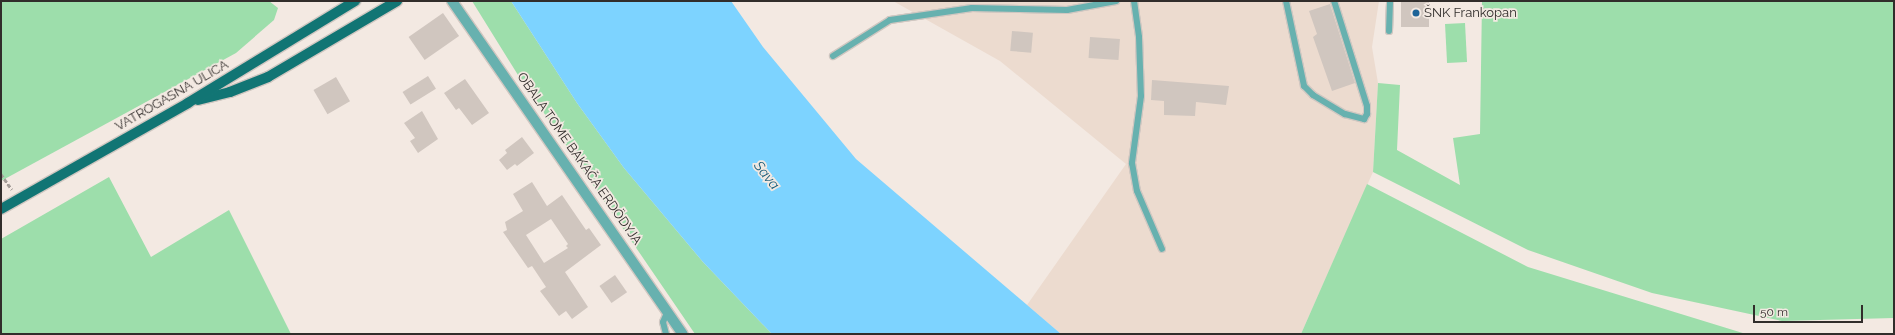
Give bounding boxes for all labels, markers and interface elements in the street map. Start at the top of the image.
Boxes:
place label: ŠNK Frankopan [1424,5,1517,21]
marker: ŠNK Frankopan [1411,8,1421,18]
street label: VATROGASNA ULICA [113,57,231,135]
street label: OBALA TOME BAKAČA ERDÖDYJA [513,69,645,249]
water label: Sava [751,157,783,193]
scale bar [1755,297,1865,323]
text: 50 m [1760,305,1788,319]

